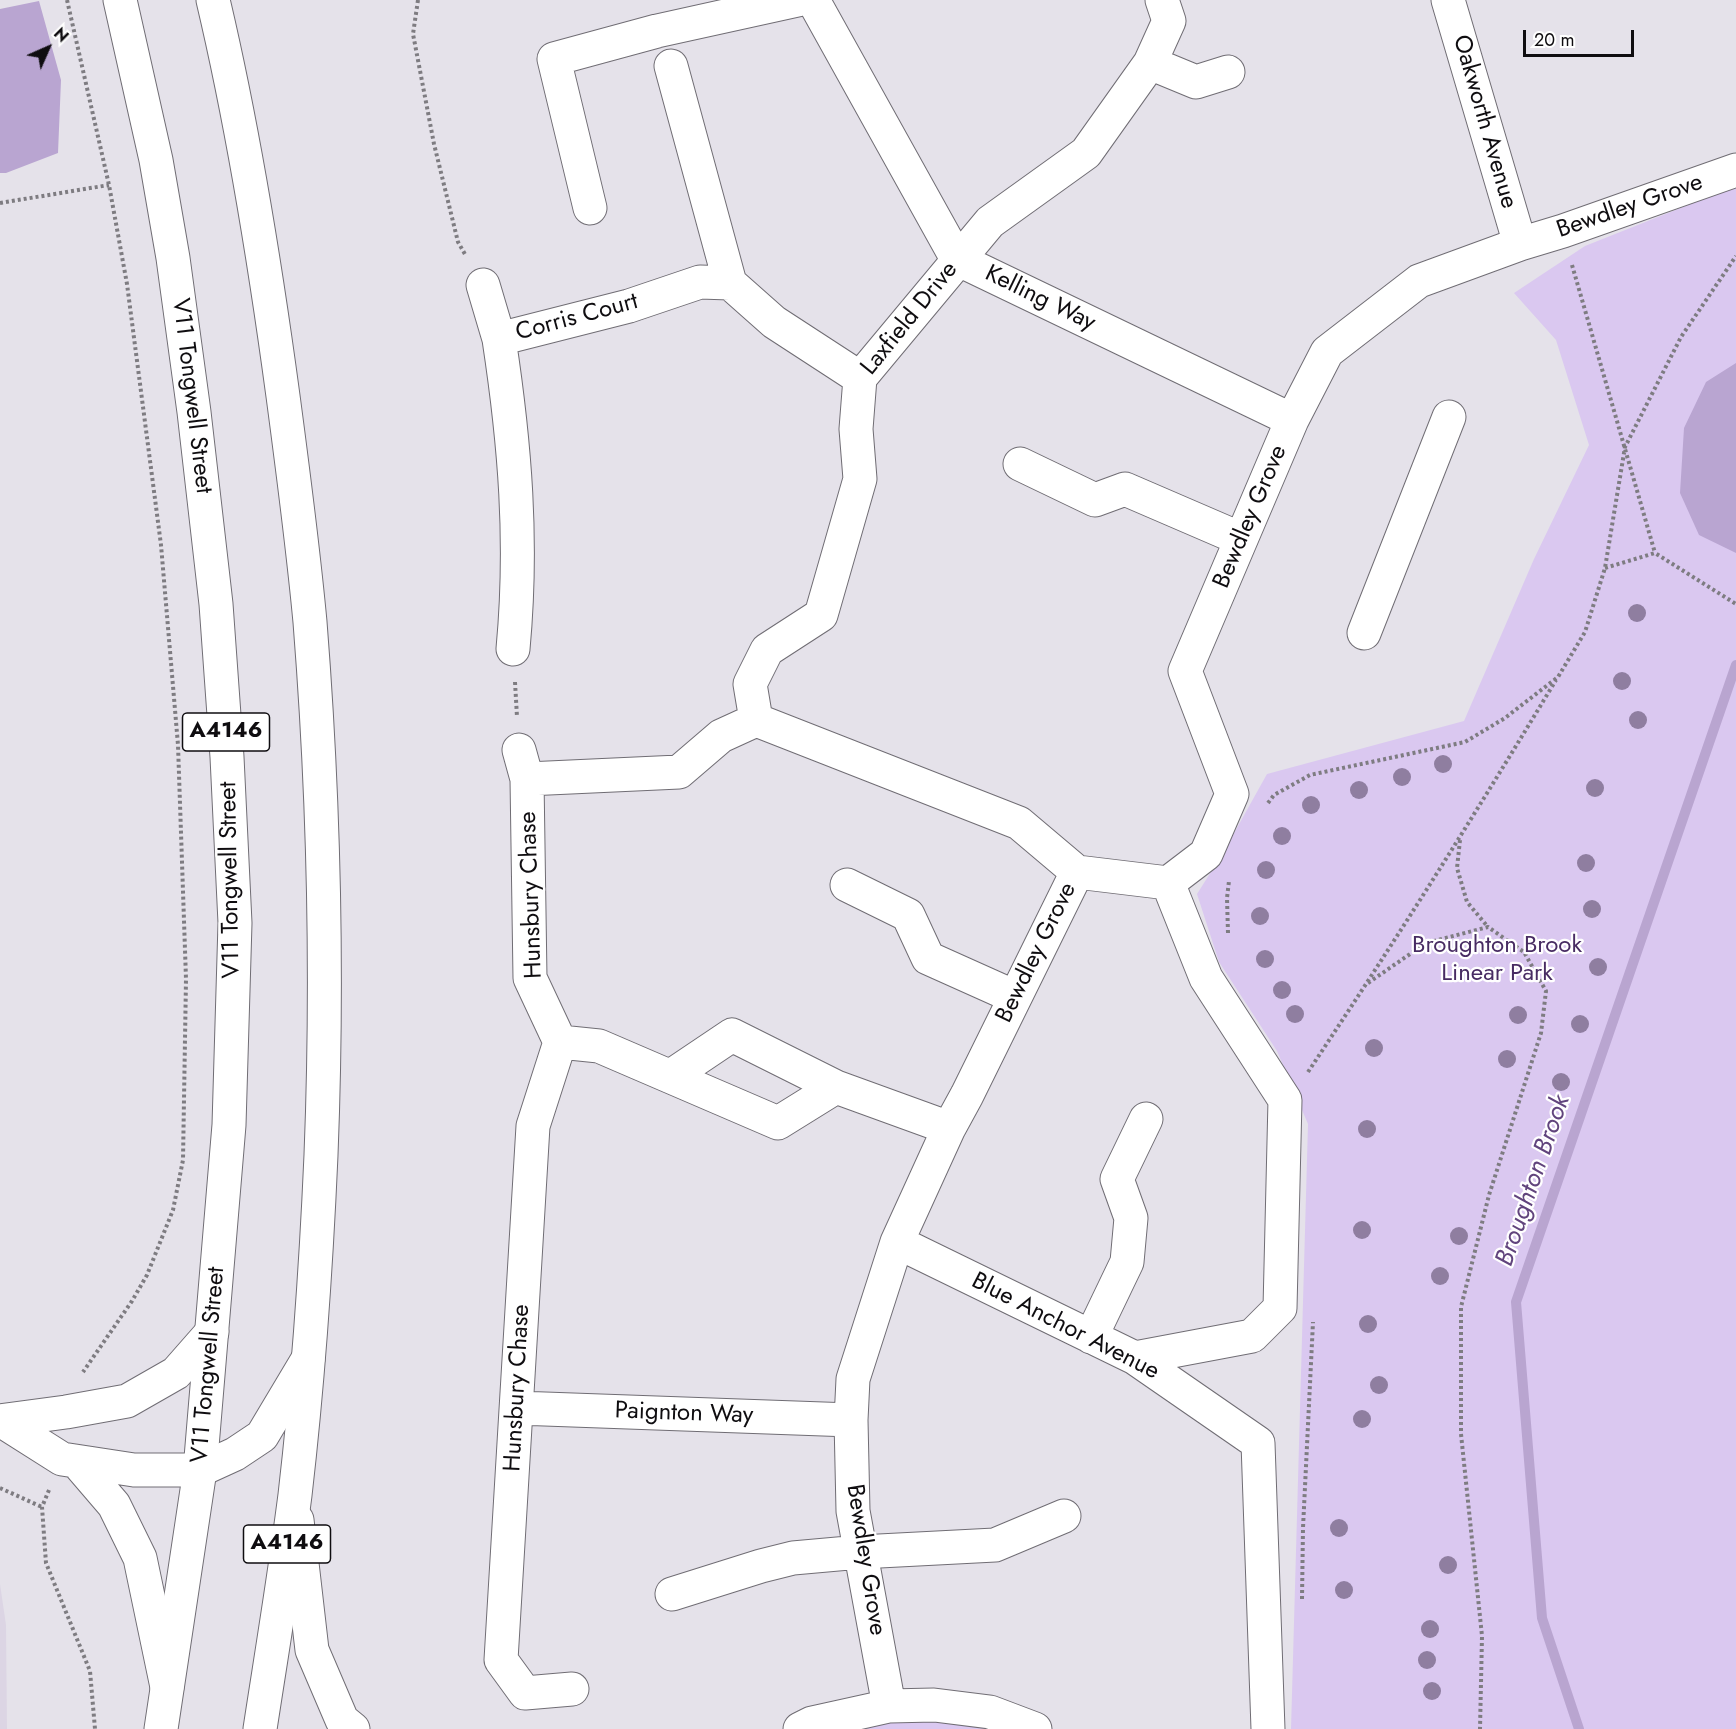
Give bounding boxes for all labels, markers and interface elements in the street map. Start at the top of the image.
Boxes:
north arrow [18,18,78,78]
scale bar [1526,18,1637,56]
text: N [48,22,74,48]
text: 20 m [1534,27,1574,53]
street label: Oakworth Avenue [1445,32,1523,212]
street label: Bewdley Grove [1553,169,1707,245]
street label: Laxfield Drive [855,256,965,382]
street label: Kelling Way [980,260,1100,338]
street label: Corris Court [513,288,641,348]
street label: V11 Tongwell Street [165,297,217,495]
street label: Bewdley Grove [1208,441,1294,593]
road number: A4146 [182,713,270,751]
street label: V11 Tongwell Street [215,781,247,979]
street label: Hunsbury Chase [515,811,549,979]
street label: Bewdley Grove [991,878,1083,1028]
park label: Broughton Brook Linear Park [1412,932,1582,988]
water label: Broughton Brook [1490,1091,1578,1271]
street label: V11 Tongwell Street [186,1266,232,1464]
street label: Blue Anchor Avenue [966,1267,1164,1387]
street label: Hunsbury Chase [499,1304,537,1472]
street label: Paignton Way [614,1397,754,1431]
street label: Bewdley Grove [839,1482,891,1638]
road number: A4146 [244,1525,330,1563]

